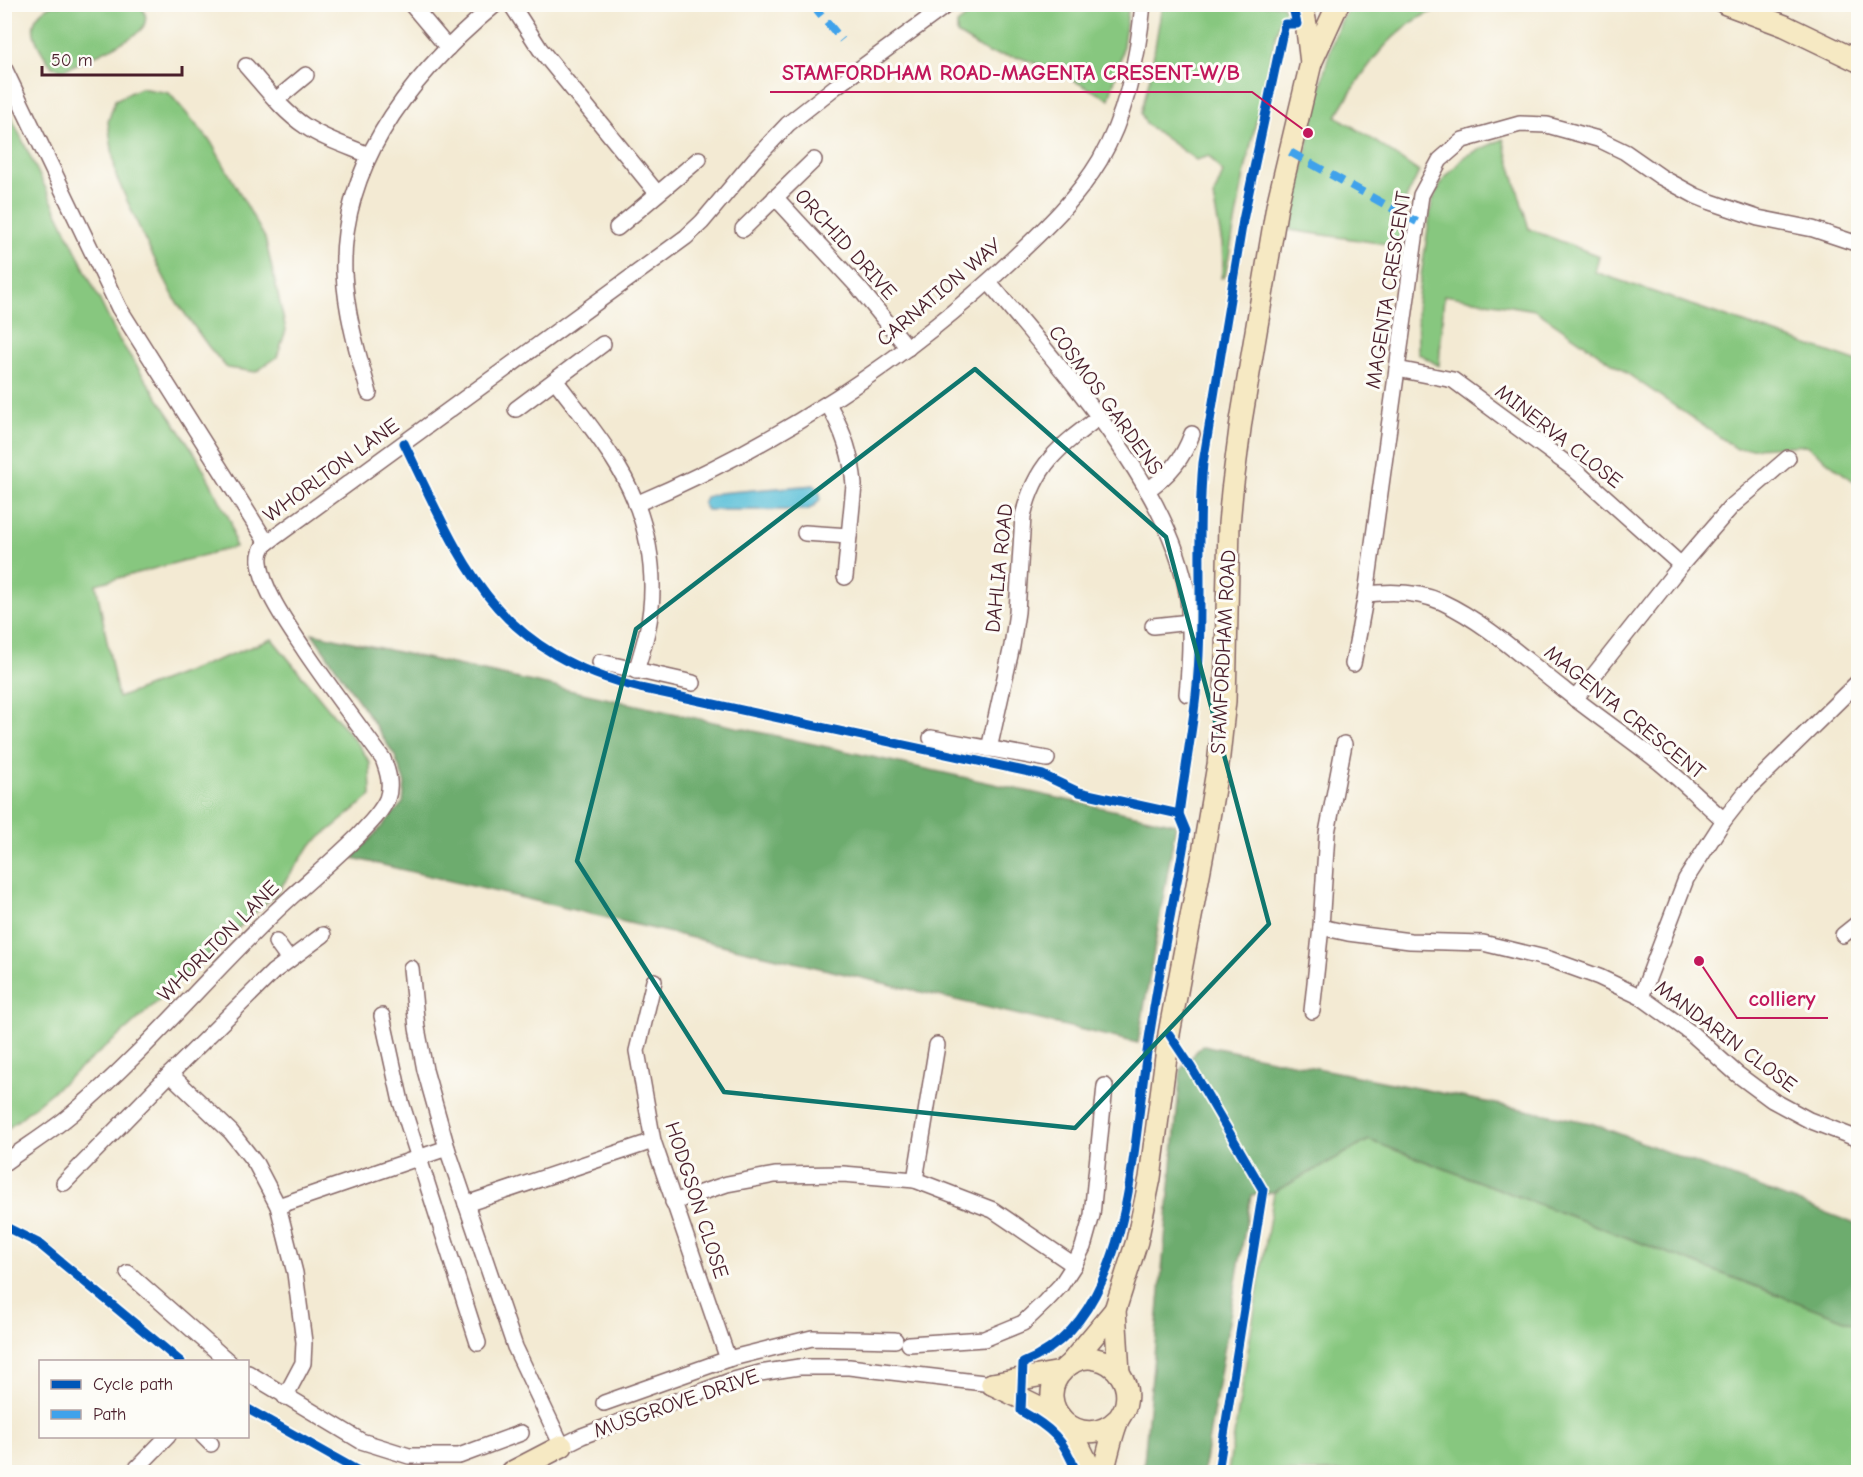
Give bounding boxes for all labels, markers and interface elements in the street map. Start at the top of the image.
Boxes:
scale bar [42,39,182,77]
text: 50 m [51,50,93,71]
callout: STAMFORDHAM ROAD-MAGENTA CRESENT-W/B [770,52,1252,92]
text: STAMFORDHAM ROAD-MAGENTA CRESENT-W/B [782,60,1240,86]
street label: ORCHID DRIVE [790,184,902,304]
street label: MAGENTA CRESCENT [1361,190,1415,390]
street label: CARNATION WAY [872,232,1007,351]
street label: COSMOS GARDENS [1044,321,1168,479]
street label: MINERVA CLOSE [1491,379,1627,493]
street label: WHORLTON LANE [259,413,403,527]
street label: DAHLIA ROAD [980,502,1018,634]
street label: STAMFORDHAM ROAD [1206,549,1240,755]
street label: MAGENTA CRESCENT [1540,640,1710,784]
street label: WHORLTON LANE [152,875,284,1007]
street label: MANDARIN CLOSE [1650,975,1802,1097]
callout: colliery [1737,978,1828,1018]
text: colliery [1748,986,1817,1012]
street label: HODGSON CLOSE [660,1119,734,1281]
legend [39,1360,249,1438]
street label: MUSGROVE DRIVE [590,1363,762,1443]
text: Cycle path [93,1374,173,1395]
text: Path [93,1404,126,1425]

